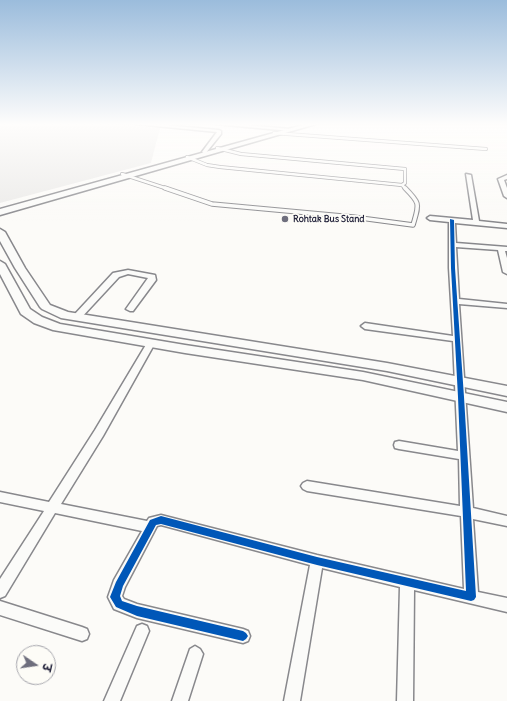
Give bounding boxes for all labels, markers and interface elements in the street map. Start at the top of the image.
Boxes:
marker: Rohtak Bus Stand [280,214,290,224]
place label: Rohtak Bus Stand [293,214,365,224]
north arrow [16,645,56,685]
text: उ [39,662,54,673]

